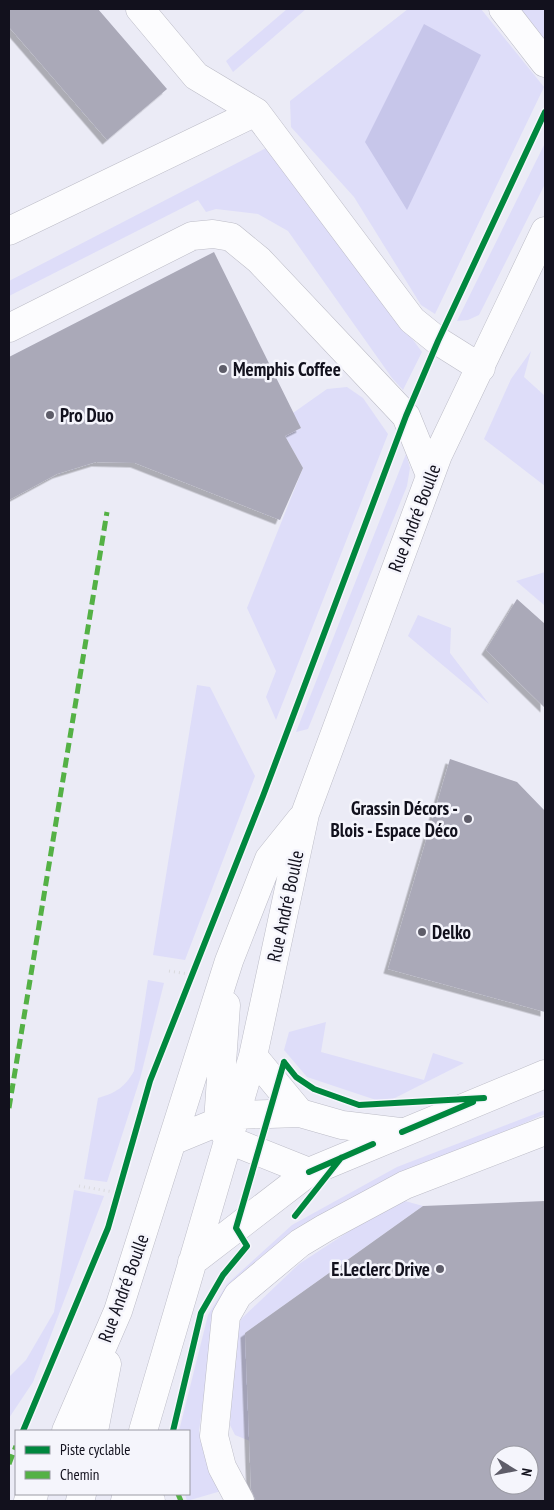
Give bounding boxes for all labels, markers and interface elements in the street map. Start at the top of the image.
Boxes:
place label: Memphis Coffee [233,357,341,381]
marker: Memphis Coffee [217,363,229,375]
place label: Pro Duo [60,403,114,427]
marker: Pro Duo [44,409,56,421]
street label: Rue André Boulle [382,461,446,575]
place label: Grassin Décors - Blois - Espace Déco [331,796,458,842]
marker: Grassin Décors - Blois - Espace Déco [462,813,474,825]
street label: Rue André Boulle [261,848,309,964]
place label: Delko [432,920,471,944]
marker: Delko [416,926,428,938]
street label: Rue André Boulle [92,1230,154,1345]
place label: E.Leclerc Drive [331,1257,430,1281]
marker: E.Leclerc Drive [434,1263,446,1275]
legend [15,1430,190,1495]
text: Piste cyclable [60,1440,130,1459]
north arrow [489,1445,539,1495]
text: Chemin [60,1465,99,1484]
text: N [517,1467,536,1478]

